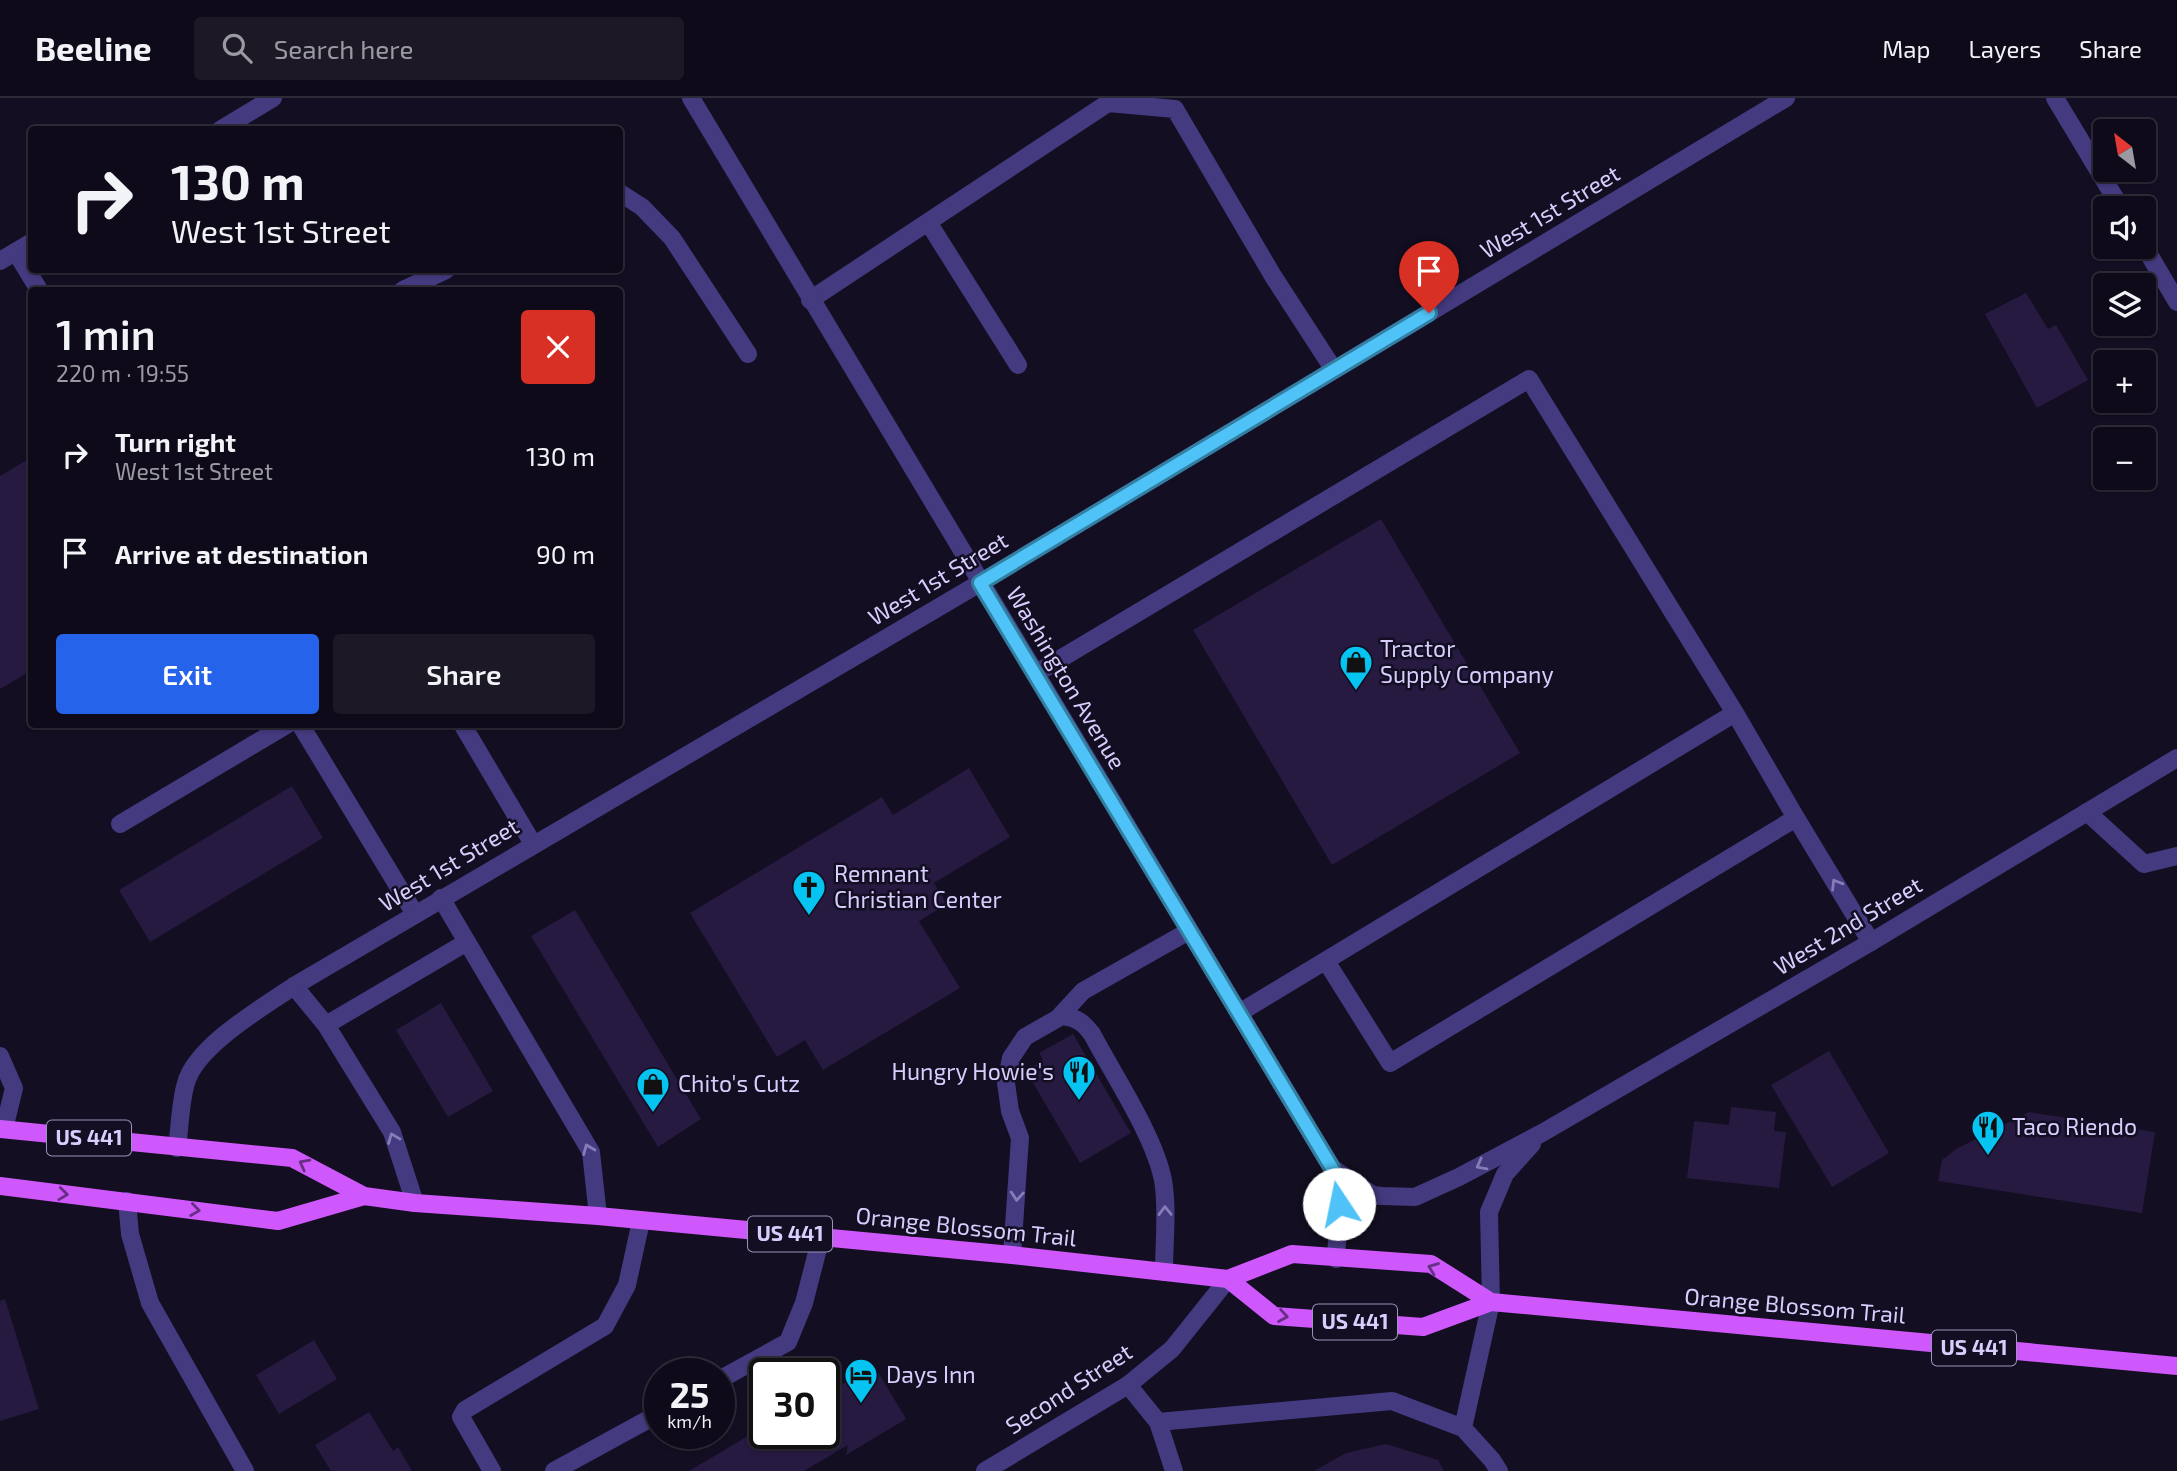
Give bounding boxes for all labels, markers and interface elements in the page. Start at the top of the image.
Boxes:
search box [194,17,684,80]
text: Beeline [35,28,152,68]
icon: search [218,29,256,67]
text: Search here [274,33,413,64]
text: Map [1882,34,1930,63]
text: Layers [1968,34,2041,63]
text: Share [2079,34,2142,63]
north arrow [2093,119,2156,182]
map controls [2093,119,2156,490]
text: 130 m [171,151,305,210]
icon: right [56,154,147,245]
street label: West 1st Street [1475,158,1625,264]
button: sound [2093,196,2156,259]
text: West 1st Street [171,211,391,249]
pin [1399,241,1459,313]
icon: arrive [1410,252,1448,290]
button: layers [2093,273,2156,336]
text: 1 min [56,308,156,358]
button: close [521,310,595,384]
button: + [2093,350,2156,413]
text: 220 m · 19:55 [56,359,189,387]
text: Turn right [115,426,236,457]
button: − [2093,427,2156,490]
icon: right [56,436,94,474]
text: 130 m [526,440,595,471]
text: West 1st Street [115,457,273,485]
street label: West 1st Street [863,525,1013,631]
icon: arrive [56,534,94,572]
text: Arrive at destination [115,538,368,569]
text: 90 m [536,538,595,569]
street label: Washington Avenue [1001,581,1132,774]
button: Exit [56,634,319,714]
button: Share [333,634,595,714]
place label: Tractor Supply Company [1380,634,1554,688]
shop icon: Tractor Supply Company [1337,643,1375,692]
street label: West 1st Street [374,811,524,917]
place label: Remnant Christian Center [834,859,1002,913]
church icon: Remnant Christian Center [790,868,828,917]
street label: West 2nd Street [1768,870,1927,980]
one-way arrow [1831,878,1844,891]
restaurant icon: Hungry Howie's [1060,1053,1098,1102]
place label: Hungry Howie's [892,1057,1054,1085]
shop icon: Chito's Cutz [634,1065,672,1114]
place label: Chito's Cutz [678,1069,800,1097]
restaurant icon: Taco Riendo [1969,1108,2007,1157]
place label: Taco Riendo [2012,1112,2137,1140]
road number: US 441 [47,1121,131,1156]
one-way arrow [387,1133,401,1145]
one-way arrow [582,1144,596,1156]
one-way arrow [1476,1157,1488,1171]
one-way arrow [299,1159,311,1173]
position arrow [1302,1167,1376,1241]
one-way arrow [58,1186,69,1201]
one-way arrow [1009,1191,1024,1202]
street label: Orange Blossom Trail [854,1200,1078,1252]
one-way arrow [189,1202,200,1217]
one-way arrow [1157,1205,1172,1216]
road number: US 441 [748,1216,832,1252]
one-way arrow [1428,1263,1440,1277]
street label: Orange Blossom Trail [1683,1281,1907,1329]
road number: US 441 [1313,1304,1397,1340]
one-way arrow [1277,1308,1289,1323]
road number: US 441 [1932,1330,2016,1366]
street label: Second Street [1000,1337,1137,1439]
hotel icon: Days Inn [842,1356,880,1405]
speed limit sign: 30 [749,1358,840,1449]
place label: Days Inn [886,1360,976,1388]
text: 25 [670,1373,709,1415]
text: km/h [667,1410,712,1432]

